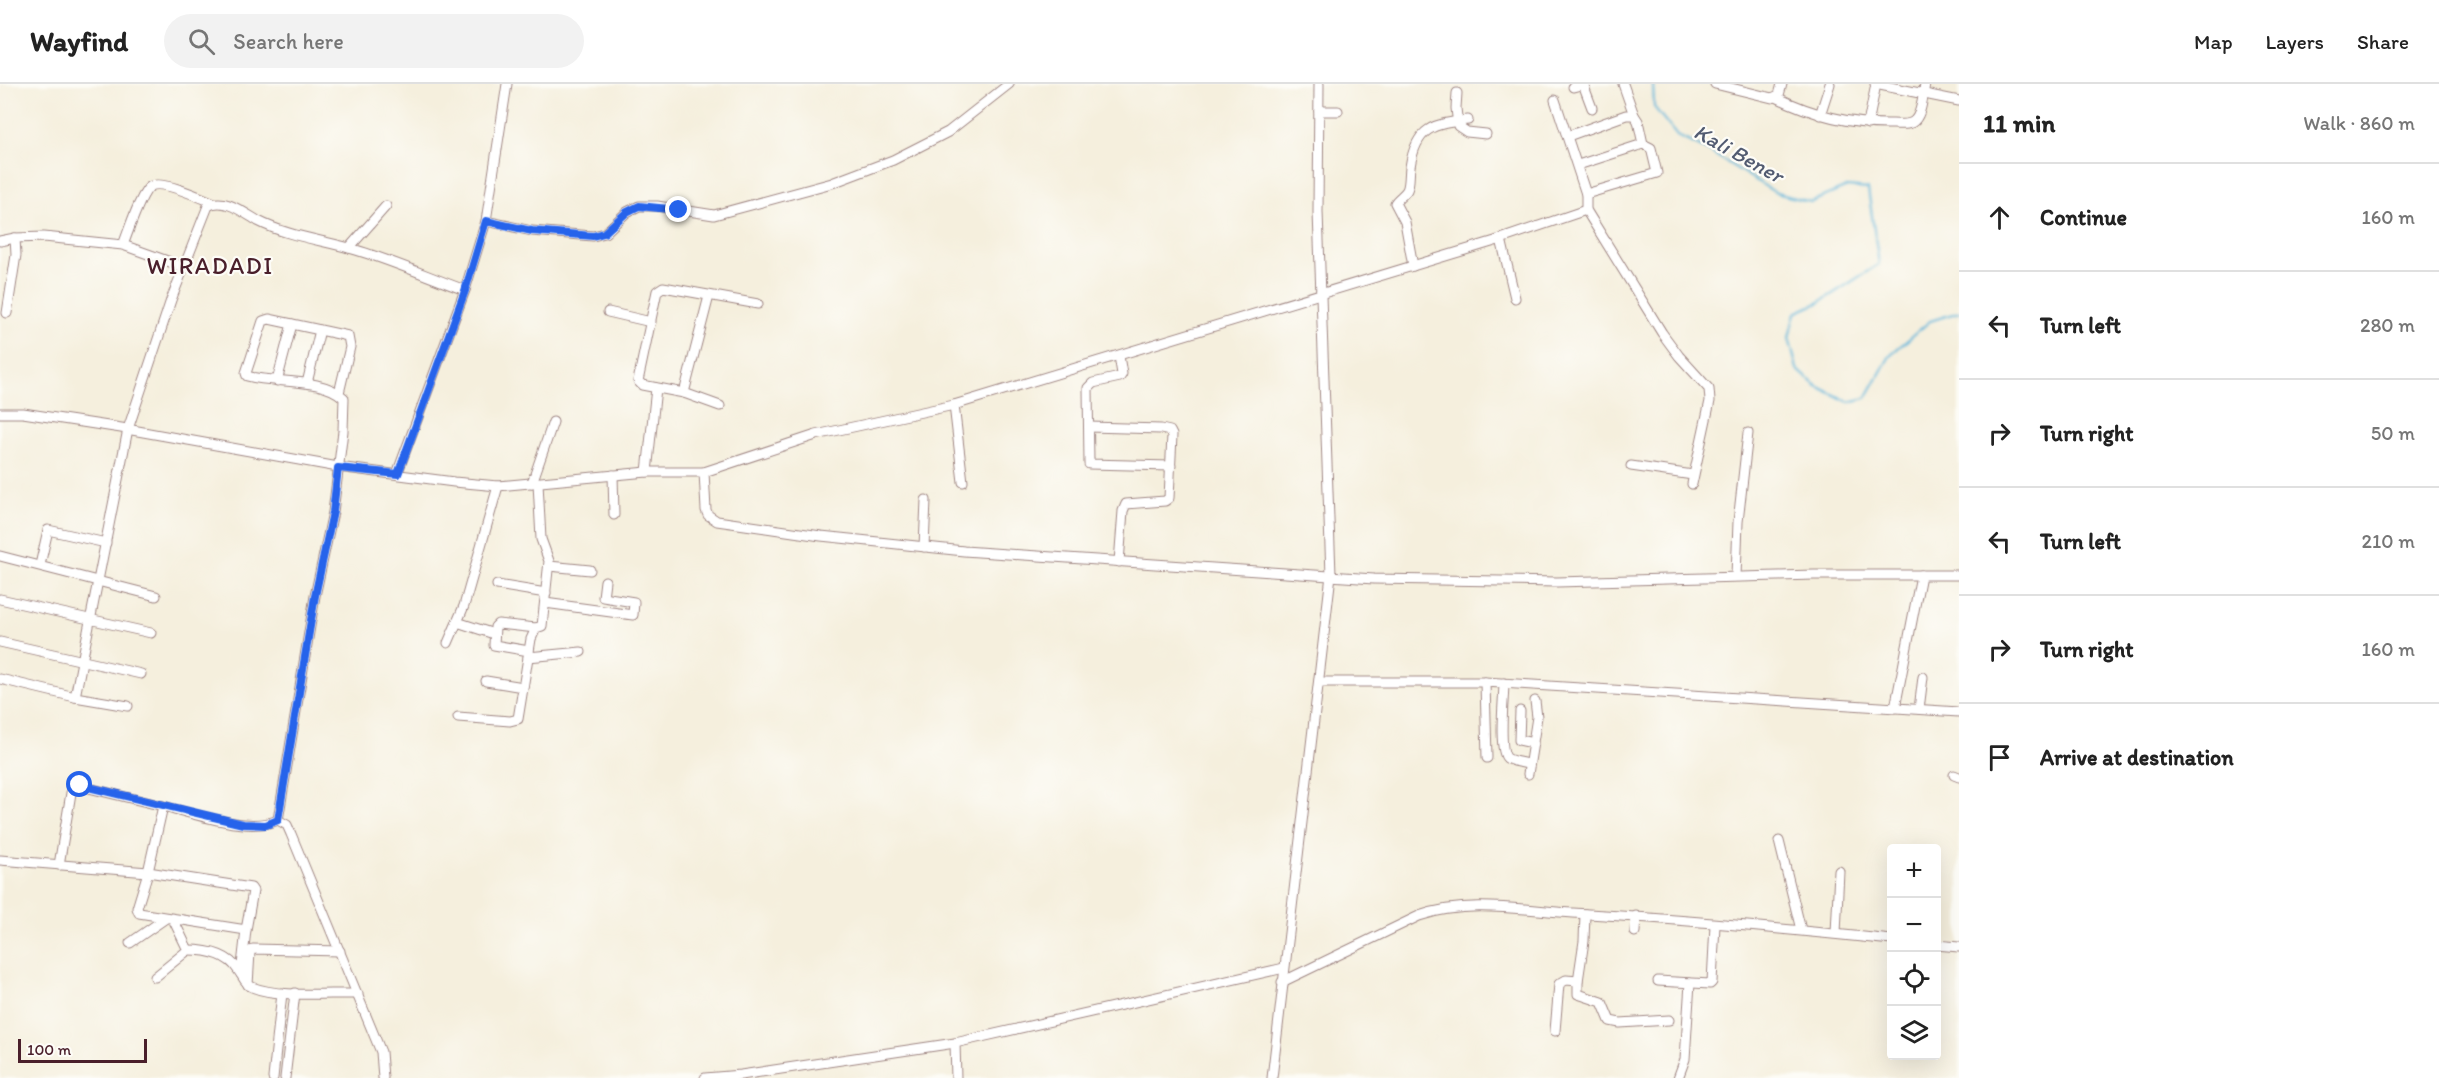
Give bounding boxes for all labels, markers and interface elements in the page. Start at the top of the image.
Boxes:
search box [164,14,584,68]
text: Wayfind [30,24,128,58]
icon: search [185,25,218,58]
text: Search here [233,28,344,55]
text: Map [2194,29,2233,54]
text: Layers [2266,29,2324,54]
text: Share [2357,29,2409,54]
text: 11 min [1983,107,2055,139]
text: Walk · 860 m [2303,111,2415,135]
water label: Kali Bener [1689,118,1790,190]
route end [665,196,691,222]
icon: ahead [1983,201,2016,234]
text: Continue [2040,204,2127,231]
text: 160 m [2362,205,2415,229]
district label: WIRADADI [146,251,274,280]
icon: left [1983,309,2016,342]
text: Turn left [2040,312,2121,339]
text: 280 m [2360,313,2415,337]
icon: right [1983,417,2016,450]
text: Turn right [2040,420,2134,447]
text: 50 m [2371,421,2415,445]
icon: left [1983,525,2016,558]
text: Turn left [2040,528,2121,555]
text: 210 m [2362,529,2415,553]
icon: right [1983,633,2016,666]
text: Turn right [2040,636,2134,663]
text: 160 m [2362,637,2415,661]
icon: arrive [1983,741,2016,774]
text: Arrive at destination [2040,744,2234,771]
route start [66,771,92,797]
map controls [1887,844,1941,1060]
button: + [1887,844,1941,898]
button: − [1887,898,1941,952]
button: locate [1887,952,1941,1006]
button: layers [1887,1006,1941,1060]
scale bar [18,1036,147,1064]
text: 100 m [27,1040,71,1059]

